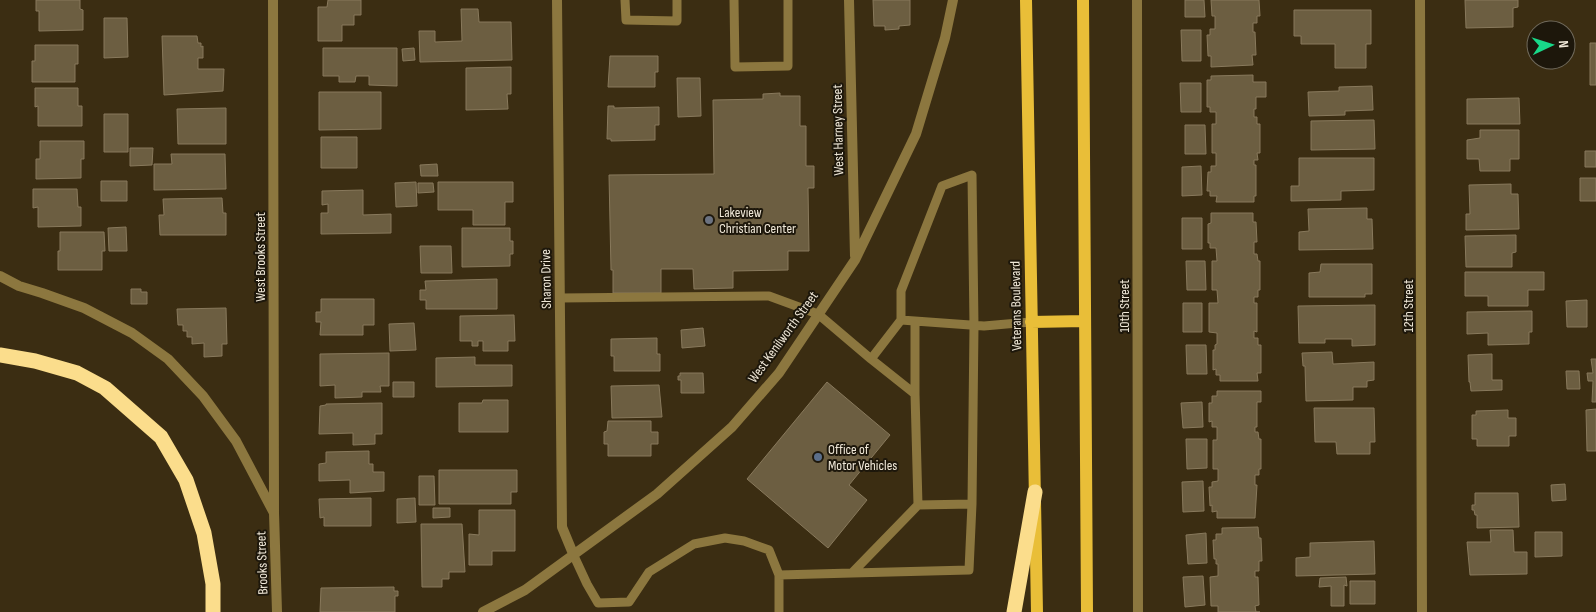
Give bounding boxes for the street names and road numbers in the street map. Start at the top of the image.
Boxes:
street label: West Harney Street [829,84,847,176]
street label: West Brooks Street [252,212,269,302]
street label: Sharon Drive [537,249,555,309]
street label: Veterans Boulevard [1007,261,1025,351]
street label: 10th Street [1116,279,1133,333]
street label: 12th Street [1400,280,1417,332]
street label: West Kenilworth Street [744,288,822,386]
street label: Brooks Street [252,531,272,595]

